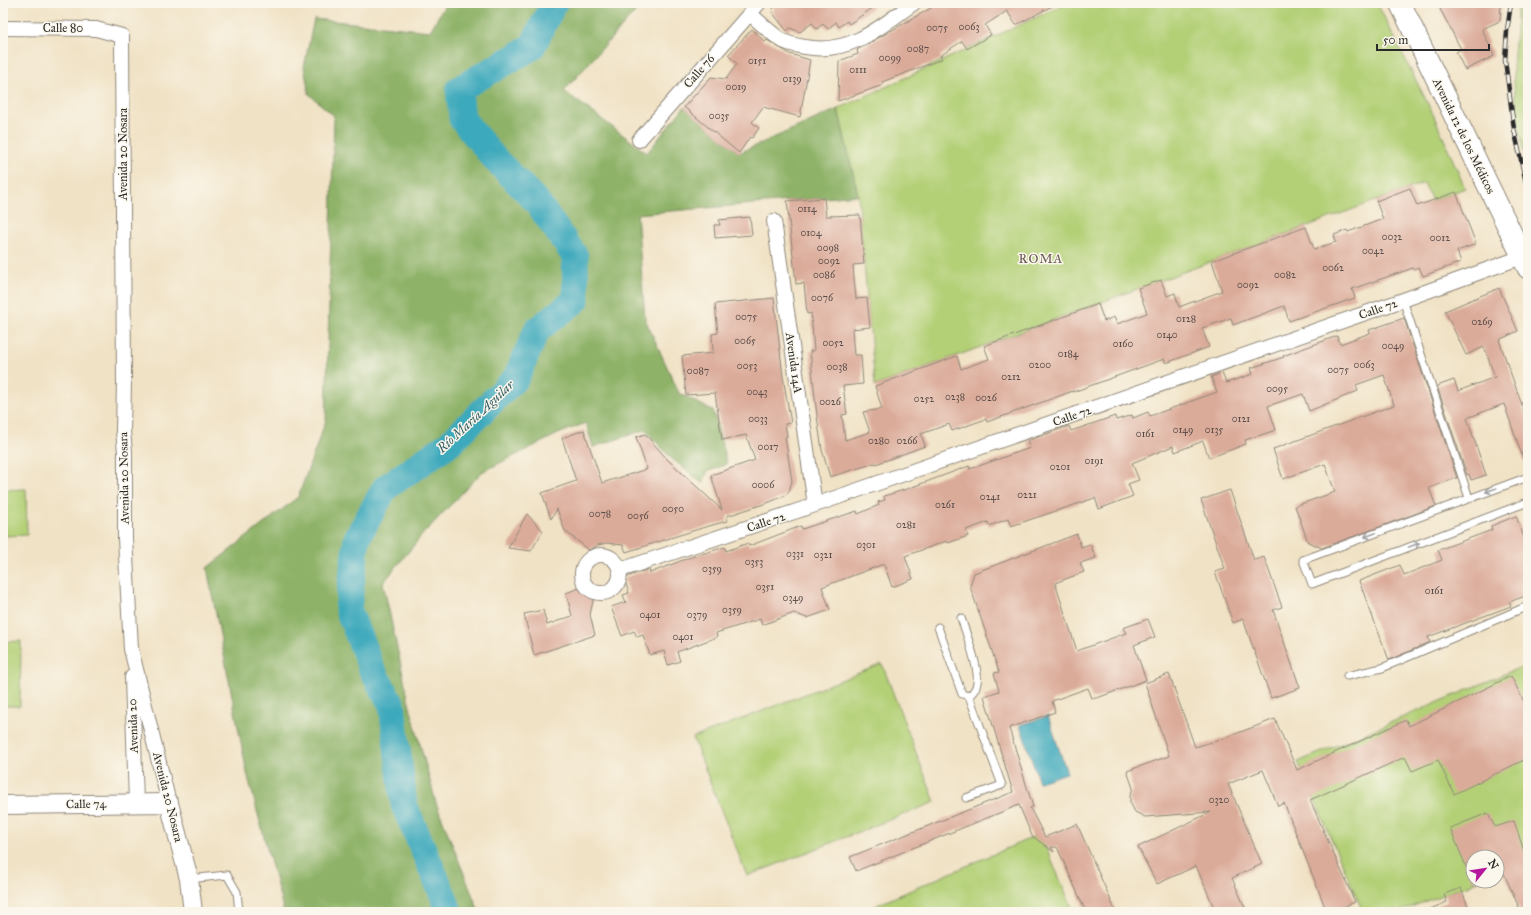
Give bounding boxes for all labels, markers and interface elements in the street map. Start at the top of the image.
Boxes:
street label: Calle 80 [43,21,83,35]
house number: 0063 [959,21,979,33]
house number: 0075 [926,22,948,34]
scale bar [1377,26,1489,52]
text: 50 m [1383,33,1408,47]
house number: 0087 [907,43,929,55]
street label: Calle 76 [681,51,718,91]
house number: 0099 [879,52,901,64]
house number: 0151 [748,55,766,67]
house number: 0111 [849,64,867,76]
house number: 0139 [782,73,802,85]
street label: Avenida 12 de los Médicos [1429,75,1498,196]
house number: 0019 [726,81,746,93]
street label: Avenida 20 Nosara [116,107,130,201]
house number: 0035 [709,110,729,122]
house number: 0114 [797,203,817,215]
house number: 0104 [800,227,822,239]
house number: 0032 [1382,231,1402,243]
house number: 0012 [1430,232,1450,244]
house number: 0098 [817,242,839,254]
house number: 0042 [1362,245,1384,257]
district label: ROMA [1019,251,1063,267]
house number: 0092 [818,255,840,267]
house number: 0062 [1322,262,1344,274]
house number: 0086 [813,269,836,281]
house number: 0082 [1274,269,1296,281]
house number: 0092 [1237,279,1259,291]
house number: 0076 [811,292,834,304]
street label: Calle 72 [1357,296,1399,322]
house number: 0075 [735,311,757,323]
house number: 0128 [1176,313,1196,325]
house number: 0269 [1471,316,1493,328]
house number: 0140 [1156,329,1178,341]
street label: Avenida 14A [783,331,805,394]
house number: 0065 [734,335,756,347]
house number: 0052 [822,337,844,349]
house number: 0160 [1113,338,1133,350]
house number: 0049 [1382,340,1404,352]
house number: 0184 [1058,348,1079,360]
house number: 0200 [1029,359,1051,371]
house number: 0063 [1354,359,1374,371]
house number: 0053 [737,360,757,372]
house number: 0038 [827,361,847,373]
house number: 0075 [1327,364,1349,376]
house number: 0087 [687,365,709,377]
house number: 0212 [1001,371,1021,383]
water label: Río María Aguilar [433,377,518,457]
house number: 0095 [1266,383,1288,395]
house number: 0043 [746,386,768,398]
house number: 0238 [945,391,965,403]
house number: 0026 [975,392,998,404]
house number: 0252 [914,393,934,405]
house number: 0026 [819,396,842,408]
street label: Calle 72 [1051,403,1093,429]
house number: 0033 [748,413,768,425]
house number: 0121 [1232,413,1250,425]
house number: 0149 [1173,424,1193,436]
house number: 0135 [1205,424,1224,436]
house number: 0161 [1136,428,1154,440]
street label: Avenida 20 Nosara [116,431,132,525]
house number: 0280 [868,435,890,447]
house number: 0266 [896,435,918,447]
house number: 0017 [758,441,778,453]
house number: 0191 [1085,455,1103,467]
house number: 0201 [1050,461,1070,473]
house number: 0006 [752,479,775,491]
one-way arrow [1485,487,1498,494]
house number: 0221 [1017,489,1037,501]
house number: 0241 [980,491,1000,503]
house number: 0261 [935,499,955,511]
house number: 0050 [662,503,684,515]
house number: 0078 [589,508,611,520]
street label: Calle 72 [745,509,787,535]
house number: 0056 [627,510,650,522]
house number: 0281 [896,519,916,531]
one-way arrow [1364,532,1376,540]
house number: 0301 [856,539,876,551]
one-way arrow [1408,541,1420,549]
house number: 0331 [786,548,804,560]
house number: 0321 [814,549,832,561]
house number: 0353 [745,556,763,568]
house number: 0359 [702,563,722,575]
house number: 0351 [756,581,774,593]
house number: 0161 [1425,585,1443,597]
house number: 0349 [783,592,803,604]
house number: 0359 [722,604,742,616]
house number: 0401 [639,609,661,621]
house number: 0379 [687,609,707,621]
house number: 0401 [672,631,694,643]
street label: Avenida 20 [125,698,141,755]
street label: Avenida 20 Nosara [150,750,186,844]
house number: 0320 [1209,794,1229,806]
street label: Calle 74 [66,797,106,811]
north arrow [1465,849,1505,889]
text: N [1485,857,1502,872]

